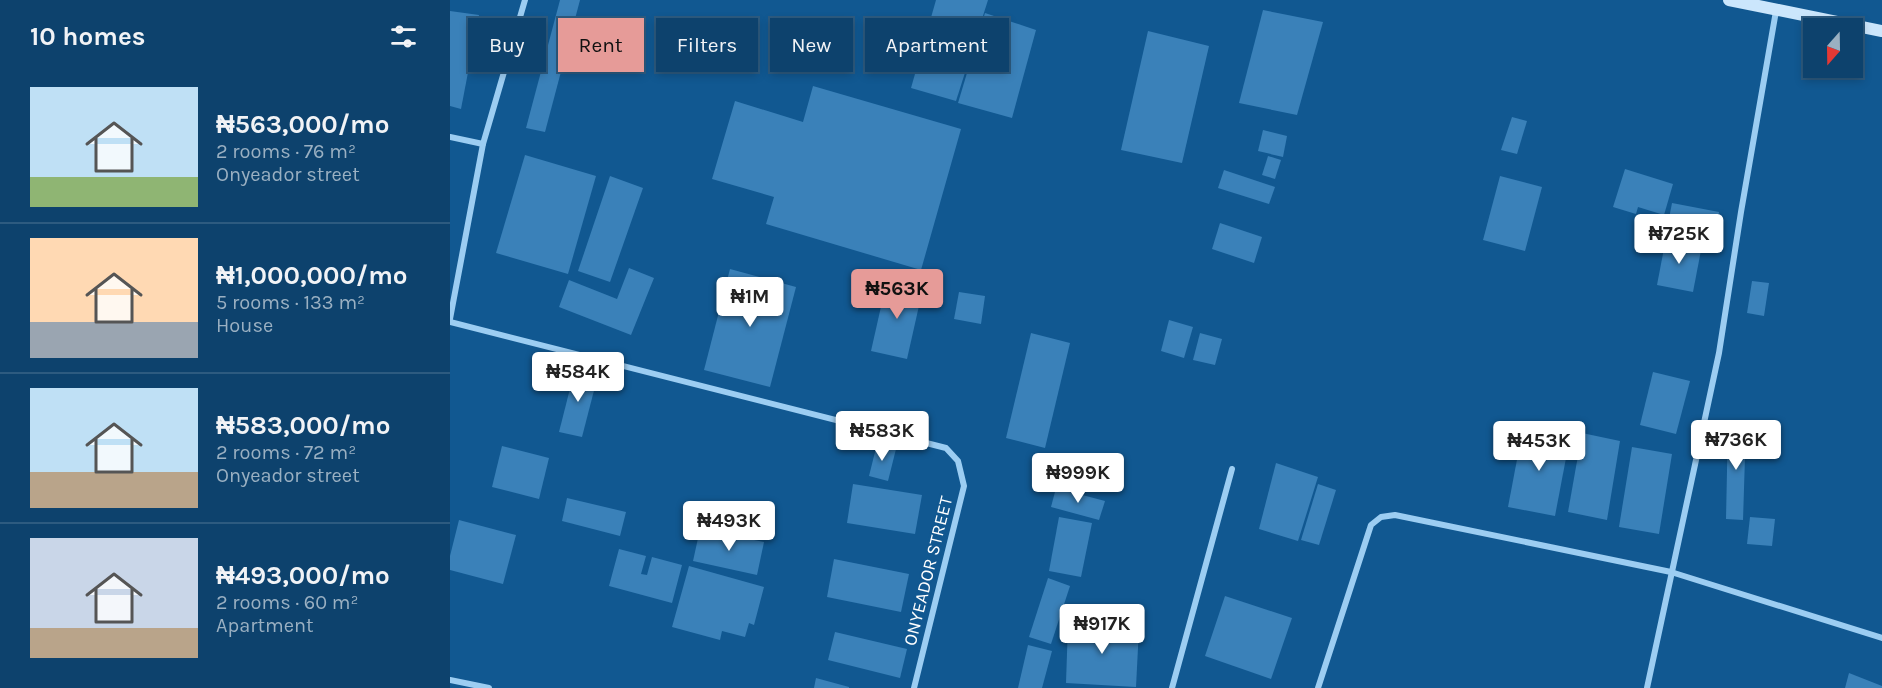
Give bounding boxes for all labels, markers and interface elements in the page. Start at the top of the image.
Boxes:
chip: Buy [468,18,546,72]
chip: Rent [558,18,644,72]
chip: Filters [656,18,758,72]
chip: New [770,18,853,72]
chip: Apartment [865,18,1009,72]
north arrow [1803,18,1863,78]
map controls [1803,18,1863,78]
icon: filters [387,20,420,53]
text: 10 homes [30,21,145,52]
text: ₦563,000/mo [216,109,389,140]
icon: home [78,111,150,183]
text: 2 rooms · 76 m² [216,140,356,163]
text: Onyeador street [216,163,360,186]
pin: ₦725K [1637,214,1721,265]
text: ₦725K [1648,222,1710,245]
text: ₦1,000,000/mo [216,260,408,291]
icon: home [78,262,150,334]
pin: ₦563K [855,269,939,320]
pin: ₦1M [721,277,779,328]
text: ₦563K [865,277,929,300]
text: ₦1M [730,285,770,308]
text: 5 rooms · 133 m² [216,291,365,314]
text: House [216,314,273,337]
pin: ₦584K [536,352,620,403]
text: ₦584K [546,360,610,383]
text: ₦583,000/mo [216,410,390,441]
pin: ₦583K [840,411,924,462]
icon: home [78,412,150,484]
text: ₦583K [850,419,914,442]
pin: ₦736K [1694,420,1778,471]
pin: ₦453K [1497,421,1581,472]
text: ₦736K [1705,428,1767,451]
text: ₦453K [1507,429,1571,452]
text: 2 rooms · 72 m² [216,441,356,464]
pin: ₦999K [1036,453,1120,504]
text: ₦999K [1046,461,1110,484]
text: Onyeador street [216,464,360,487]
street label: ONYEADOR STREET [899,494,957,648]
pin: ₦493K [687,501,771,552]
text: ₦493K [697,509,761,532]
text: ₦493,000/mo [216,560,390,591]
icon: home [78,562,150,634]
text: 2 rooms · 60 m² [216,591,359,614]
pin: ₦917K [1060,604,1144,655]
text: ₦917K [1074,612,1130,635]
text: Apartment [216,614,314,637]

